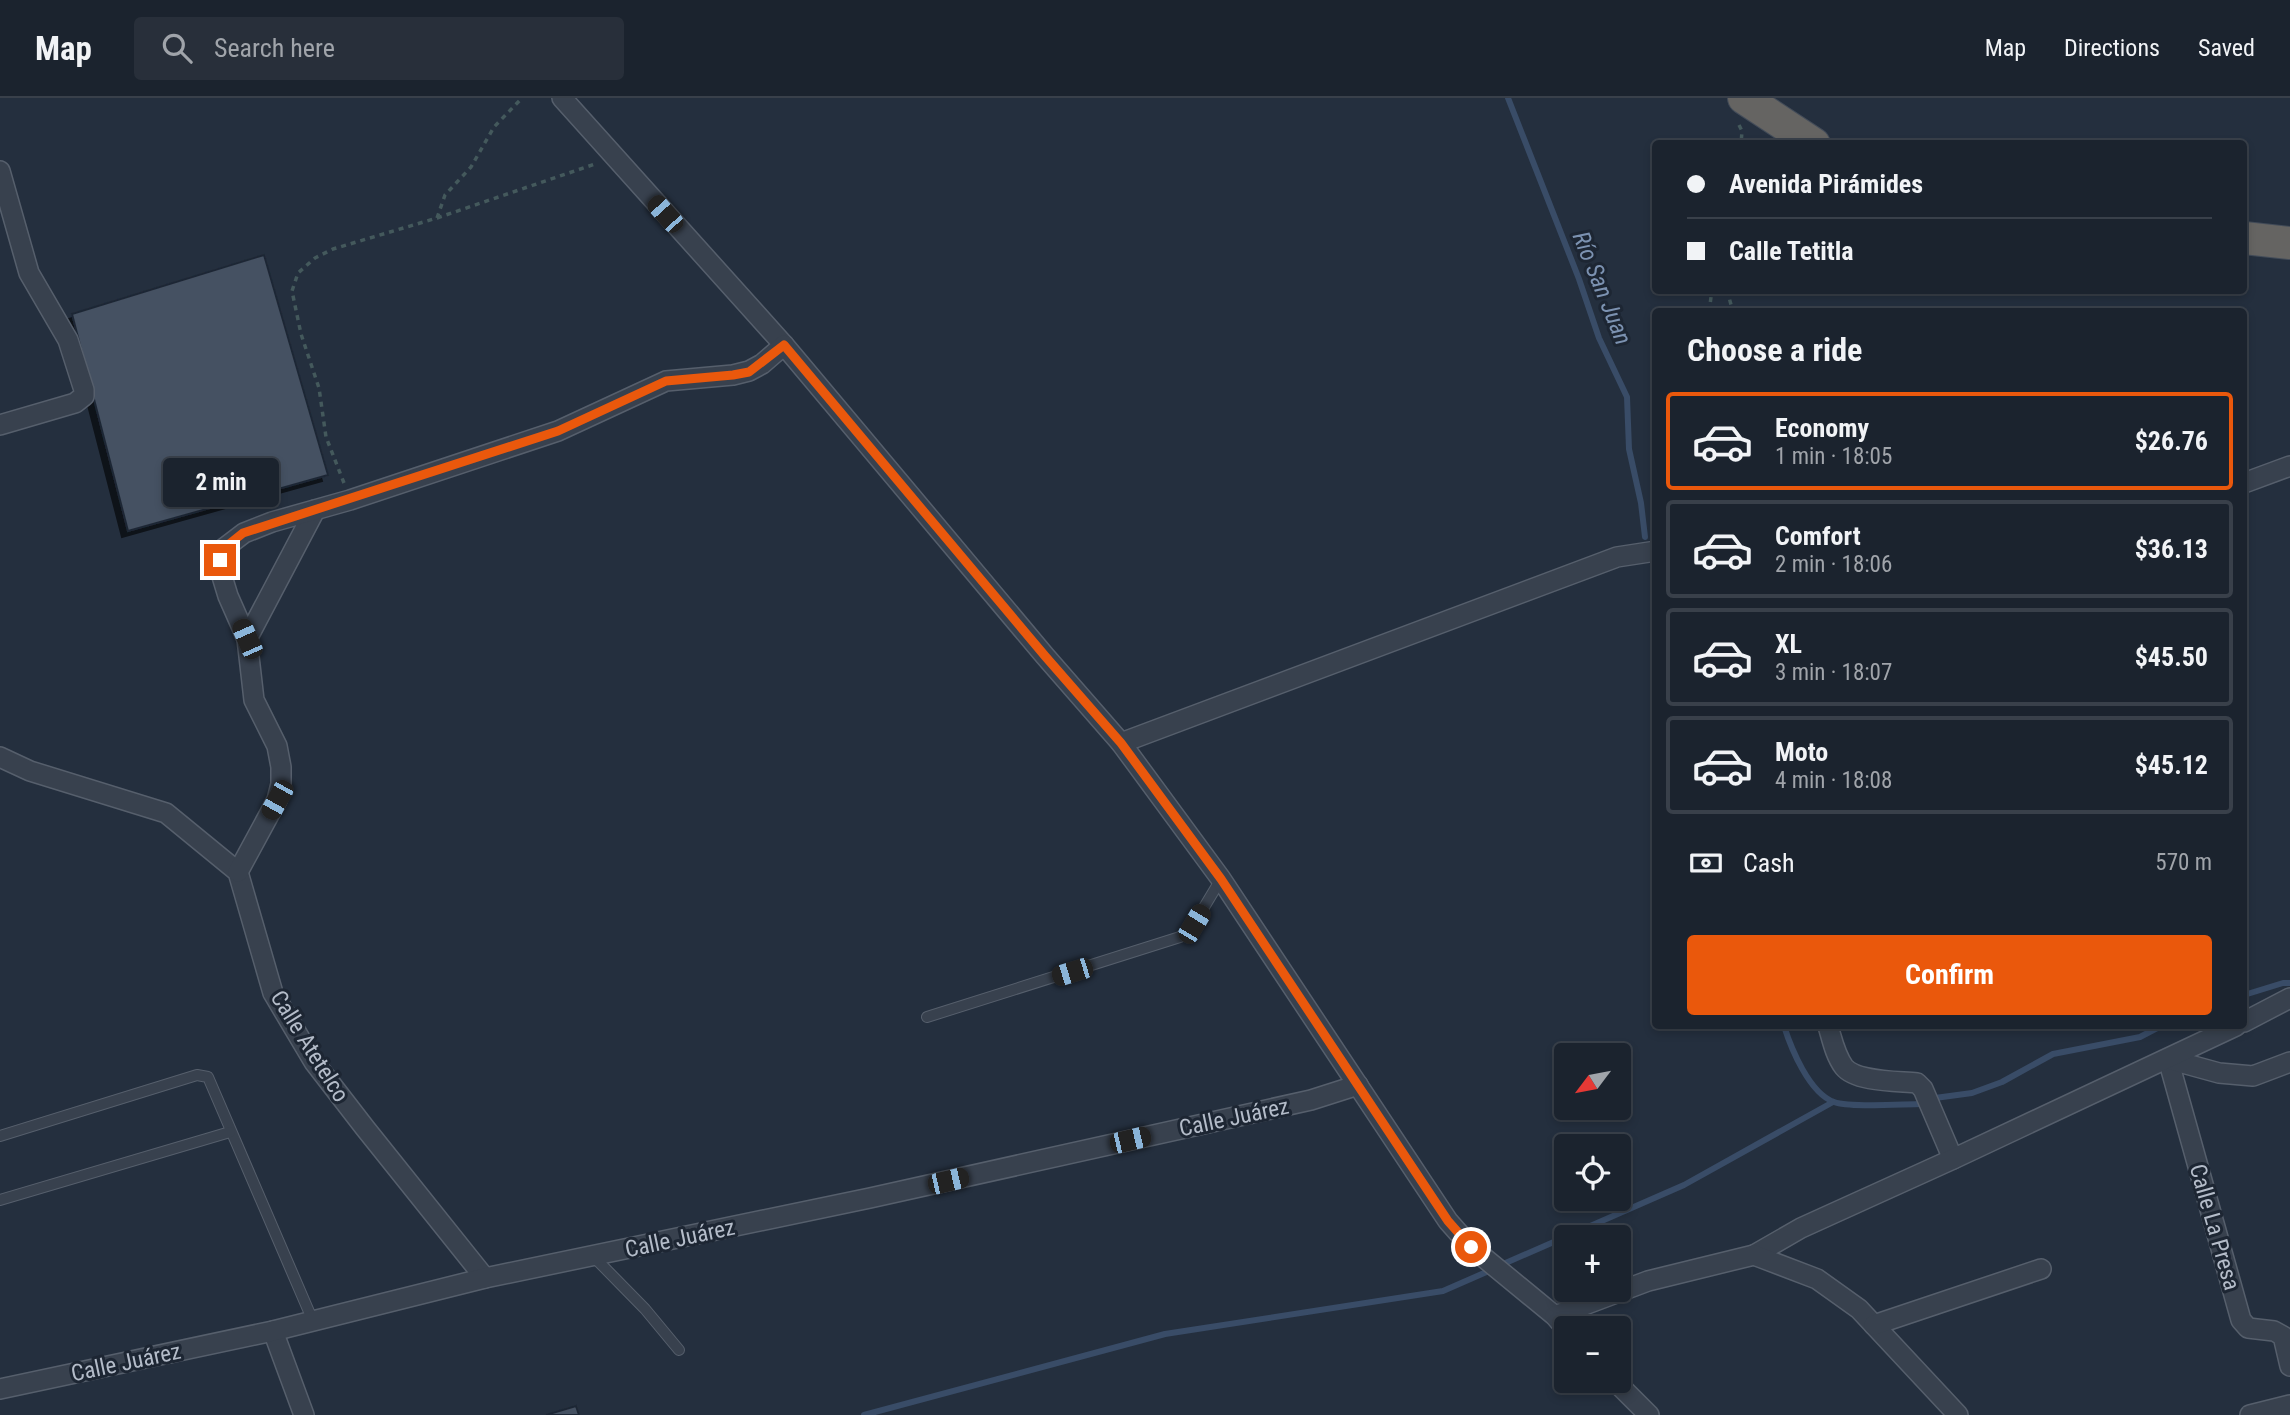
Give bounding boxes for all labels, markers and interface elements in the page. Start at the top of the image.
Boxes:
search box [134,17,624,80]
text: Map [35,29,92,68]
icon: search [158,29,196,67]
text: Search here [214,33,335,63]
text: Map [1985,34,2026,62]
text: Directions [2064,34,2160,62]
text: Saved [2198,34,2255,62]
text: Avenida Pirámides [1729,169,1923,199]
car [644,191,687,237]
water label: Río San Juan [1567,227,1637,349]
text: Calle Tetitla [1729,236,1854,266]
text: Choose a ride [1687,331,1862,369]
icon: car [1691,410,1754,473]
text: Economy [1775,413,1869,443]
text: $26.76 [2135,426,2208,456]
text: 1 min · 18:05 [1775,443,1892,470]
callout: 2 min [162,458,278,508]
text: 2 min [195,469,247,496]
icon: car [1691,518,1754,581]
text: Comfort [1775,521,1861,551]
text: $36.13 [2135,534,2208,564]
route end [204,544,236,576]
text: 2 min · 18:06 [1775,551,1892,578]
car [229,616,266,662]
icon: car [1691,626,1754,689]
text: XL [1775,629,1802,659]
text: $45.50 [2135,642,2208,672]
text: 3 min · 18:07 [1775,659,1892,686]
icon: car [1691,734,1754,797]
text: Moto [1775,737,1828,767]
text: $45.12 [2135,750,2208,780]
text: 4 min · 18:08 [1775,767,1892,794]
car [258,777,297,823]
icon: cash [1687,844,1725,882]
text: Cash [1743,848,1795,878]
text: 570 m [2155,849,2212,876]
car [1175,901,1214,947]
button: Confirm [1687,935,2212,1015]
car [1049,956,1096,988]
street label: Calle Atetelco [265,986,355,1107]
north arrow [1554,1043,1631,1120]
map controls [1554,1043,1631,1393]
street label: Calle Juárez [1177,1093,1291,1142]
car [1108,1125,1153,1155]
button: locate [1554,1134,1631,1211]
street label: Calle La Presa [2184,1161,2245,1293]
car [926,1166,971,1196]
street label: Calle Juárez [623,1214,737,1263]
button: + [1554,1225,1631,1302]
route start [1455,1231,1487,1263]
button: − [1554,1316,1631,1393]
street label: Calle Juárez [69,1338,183,1387]

